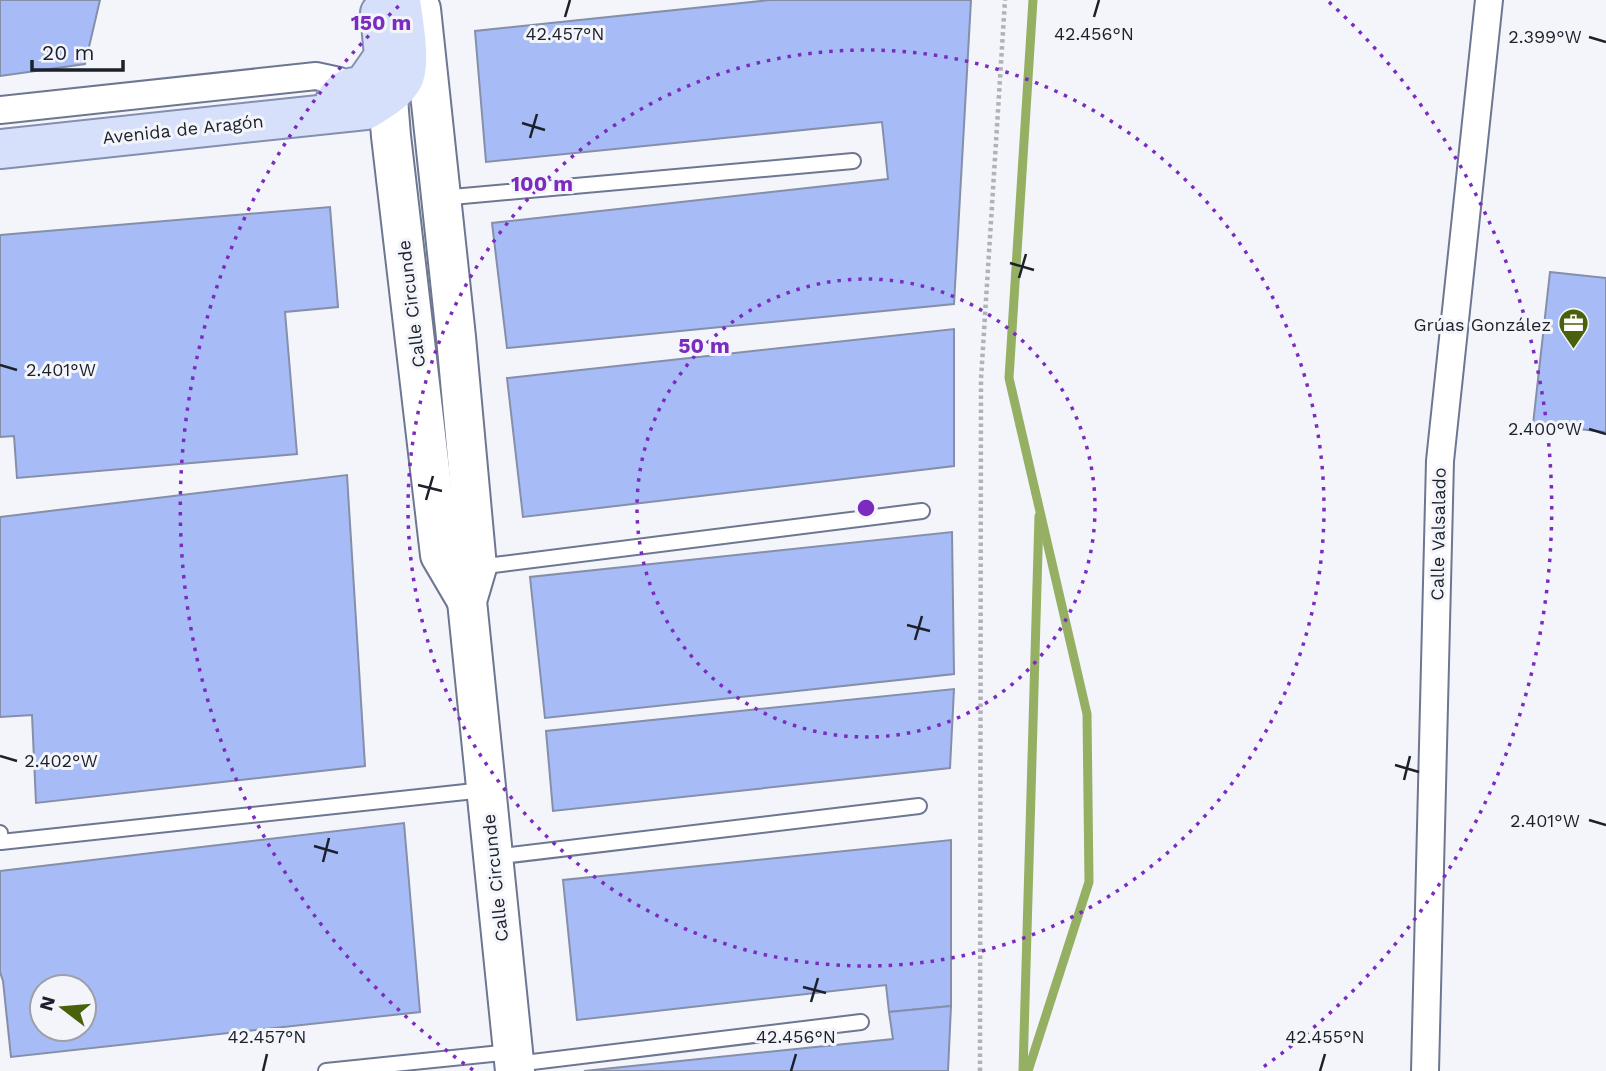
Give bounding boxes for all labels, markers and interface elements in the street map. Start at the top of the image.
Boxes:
text: 150 m [351,10,411,35]
text: 42.457°N [525,23,605,44]
text: 42.456°N [1054,23,1134,44]
text: 2.399°W [1508,26,1582,47]
scale bar [32,28,122,72]
text: 20 m [42,40,94,65]
street label: Avenida de Aragón [101,110,265,148]
text: 100 m [511,171,573,196]
street label: Calle Circunde [393,239,429,369]
office icon: Grúas González [1557,307,1591,351]
place label: Grúas González [1413,314,1551,335]
text: 50 m [678,333,730,358]
text: 2.401°W [26,359,96,380]
text: 2.400°W [1508,418,1582,439]
street label: Calle Valsalado [1426,467,1450,601]
centre of rings [854,496,878,520]
text: 2.402°W [24,750,98,771]
text: 2.401°W [1510,810,1580,831]
street label: Calle Circunde [478,813,512,943]
north arrow [28,973,98,1043]
text: N [34,994,60,1013]
text: 42.457°N [227,1026,307,1047]
text: 42.456°N [756,1026,836,1047]
text: 42.455°N [1285,1026,1365,1047]

